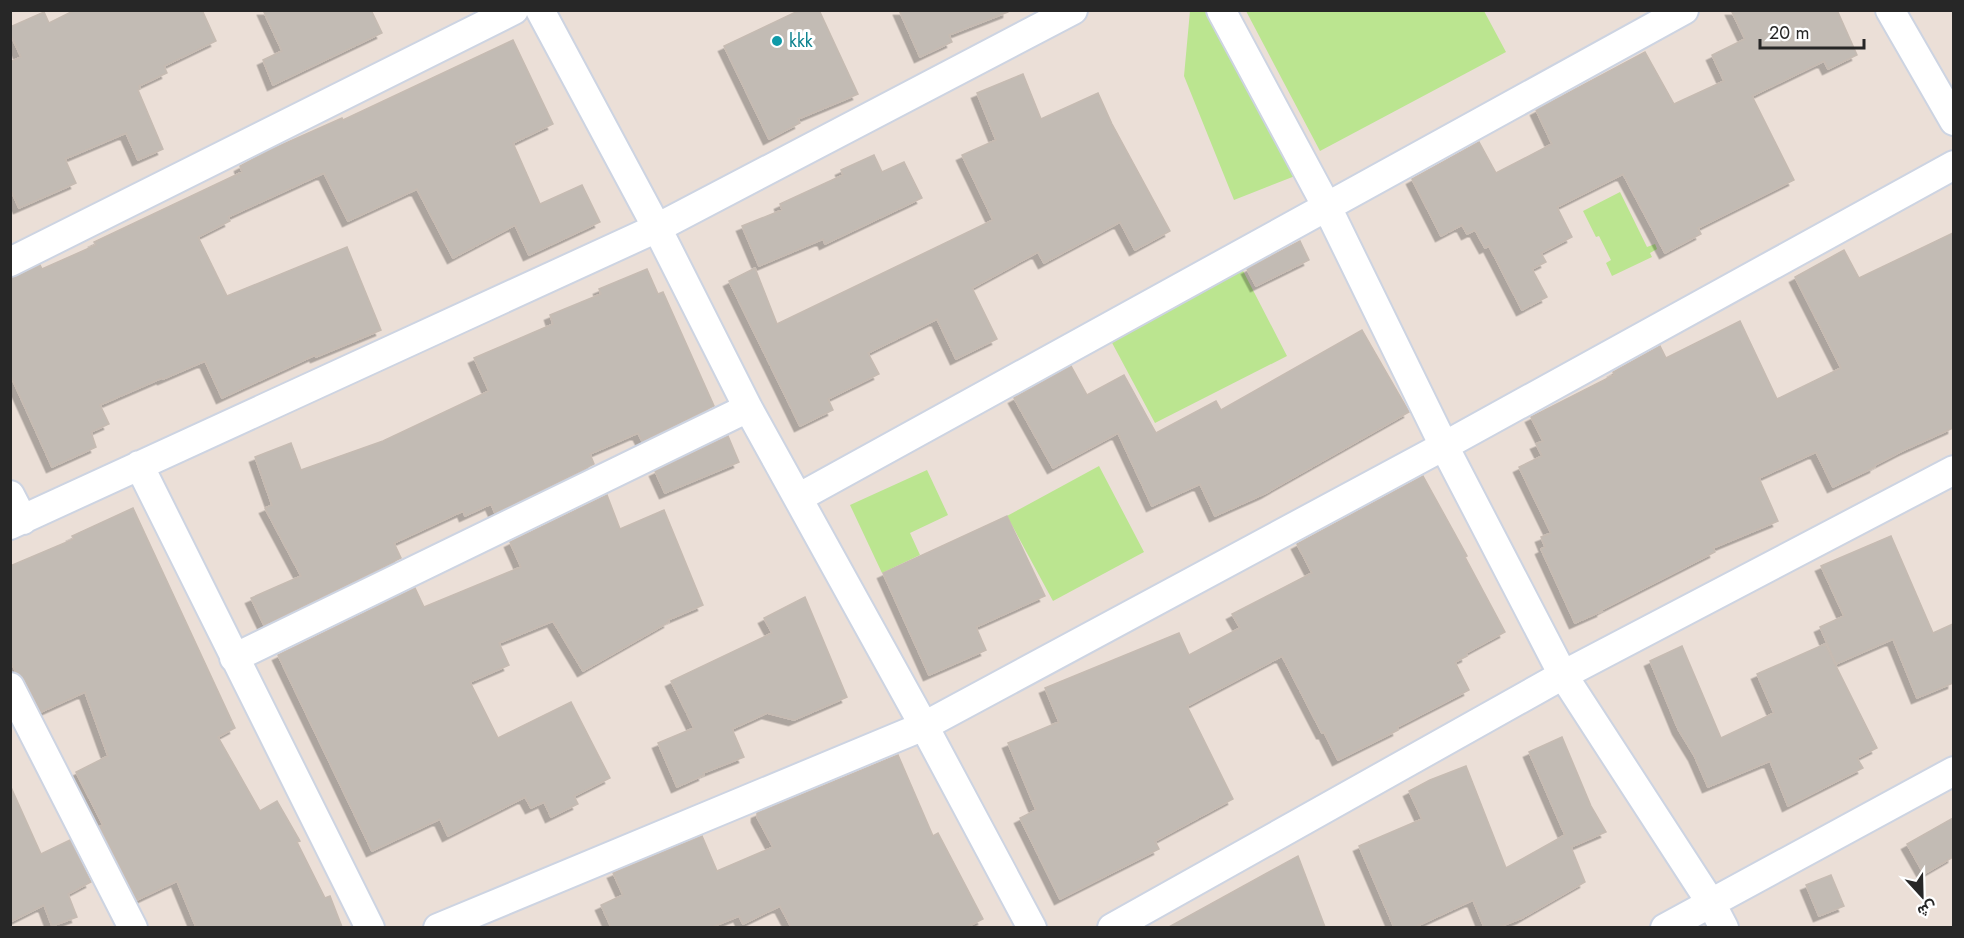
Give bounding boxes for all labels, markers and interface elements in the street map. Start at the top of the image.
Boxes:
scale bar [1760,12,1864,50]
text: 20 m [1769,20,1809,46]
place label: kkk [789,28,813,54]
marker: kkk [770,34,784,48]
north arrow [1892,866,1952,926]
text: ش [1914,895,1941,924]

